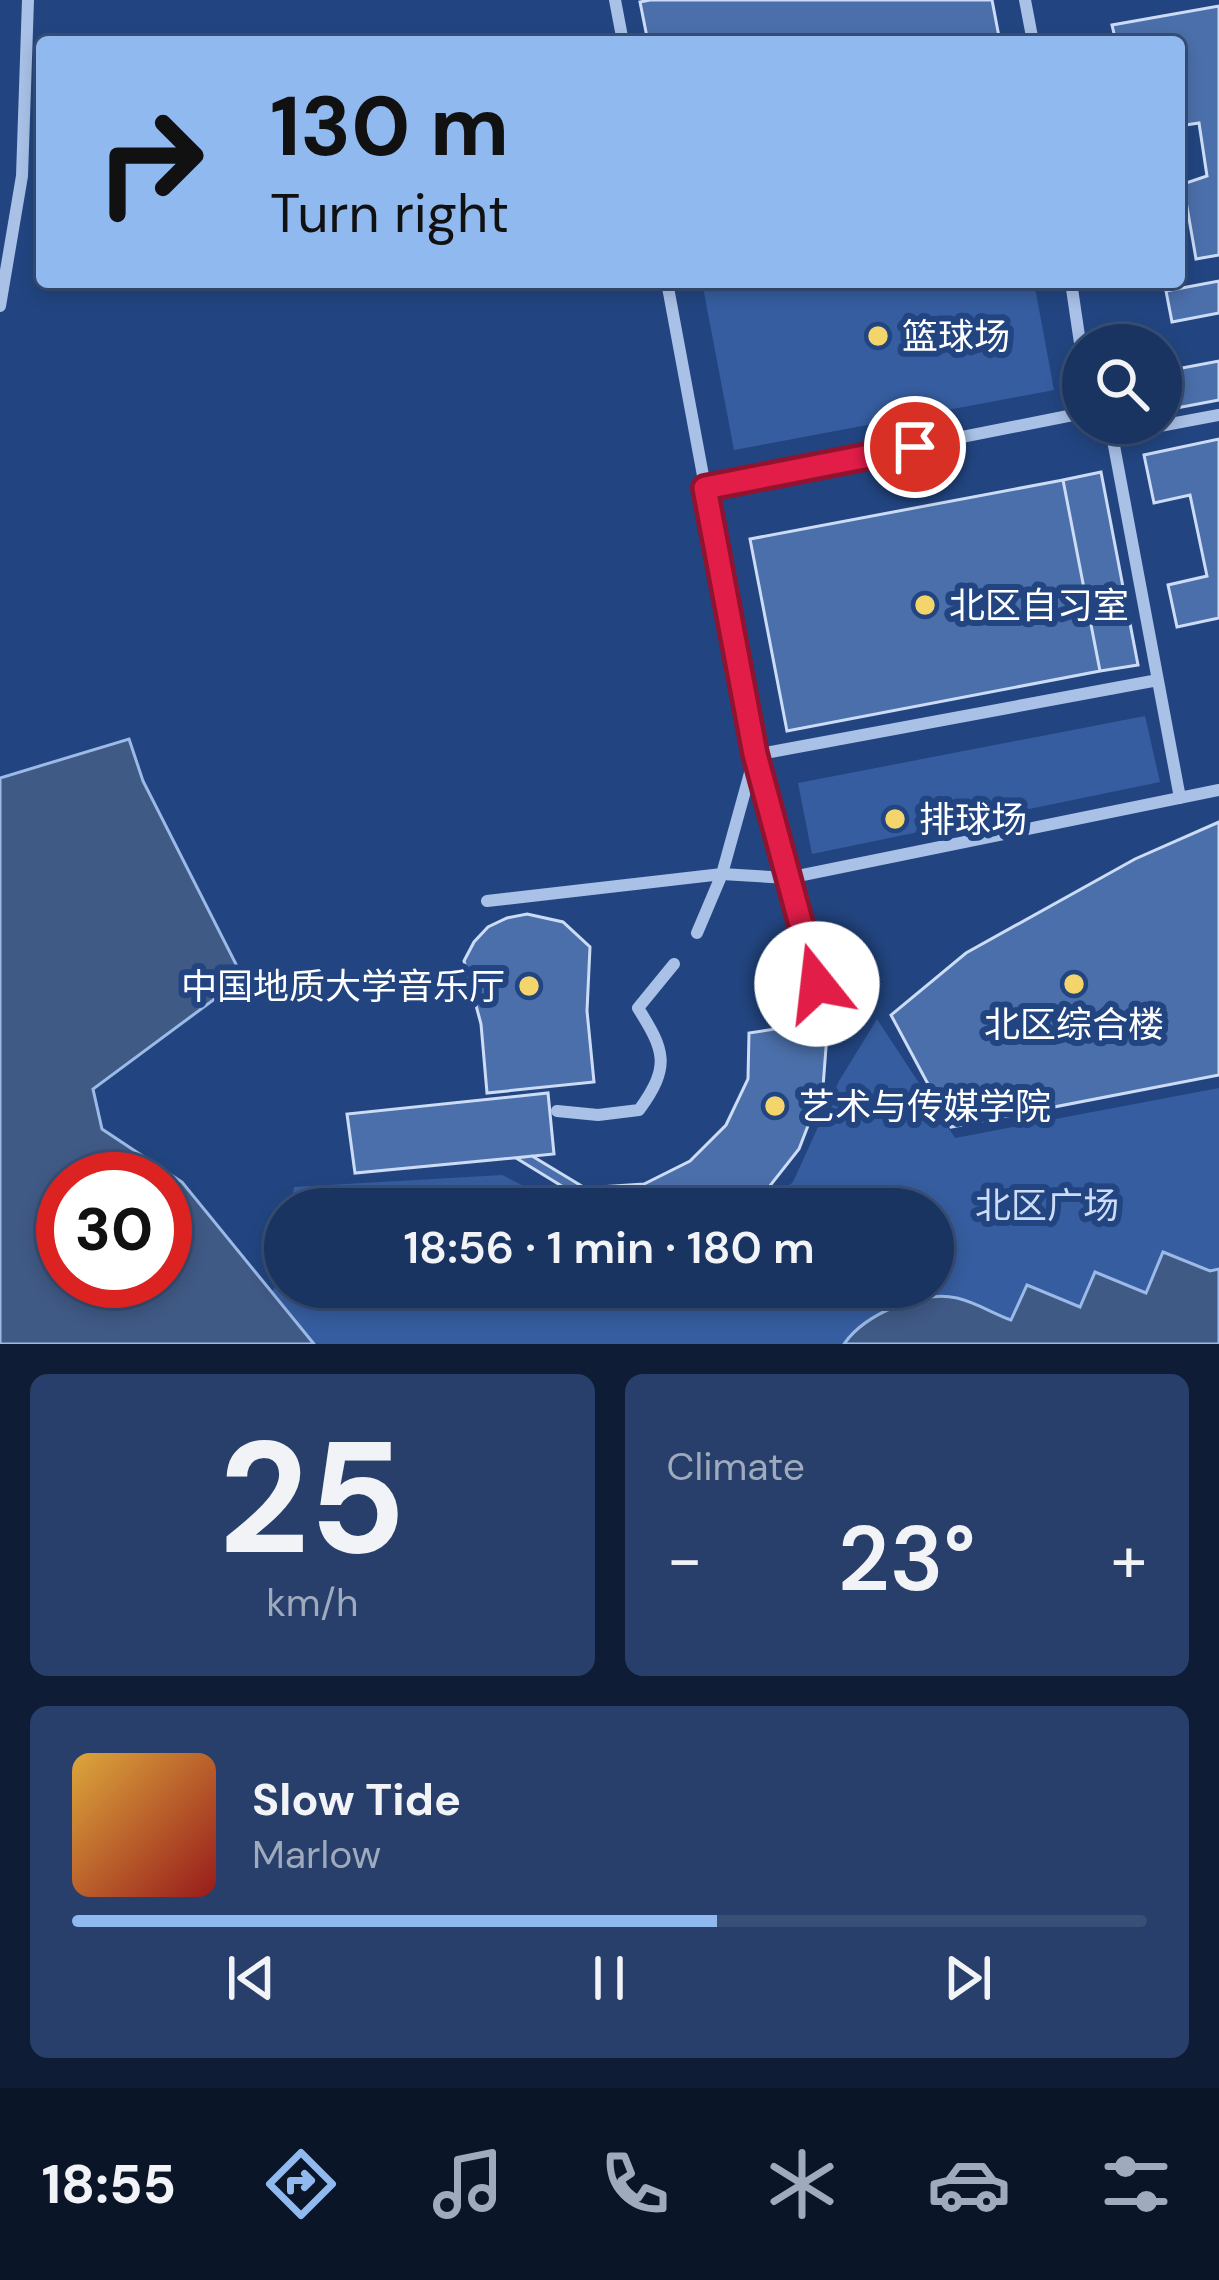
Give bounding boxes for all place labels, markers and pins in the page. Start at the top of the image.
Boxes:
place label: 篮球场 [902,313,1010,360]
marker: 篮球场 [865,323,891,349]
pin [864,396,966,498]
place label: 北区自习室 [949,582,1129,629]
marker: 北区自习室 [912,592,938,618]
place label: 排球场 [919,796,1027,843]
marker: 排球场 [882,806,908,832]
place label: 中国地质大学音乐厅 [181,963,505,1010]
marker: 北区综合楼 [1061,971,1087,997]
marker: 中国地质大学音乐厅 [516,973,542,999]
place label: 北区综合楼 [984,1001,1164,1048]
place label: 艺术与传媒学院 [799,1083,1051,1130]
marker: 艺术与传媒学院 [762,1093,788,1119]

